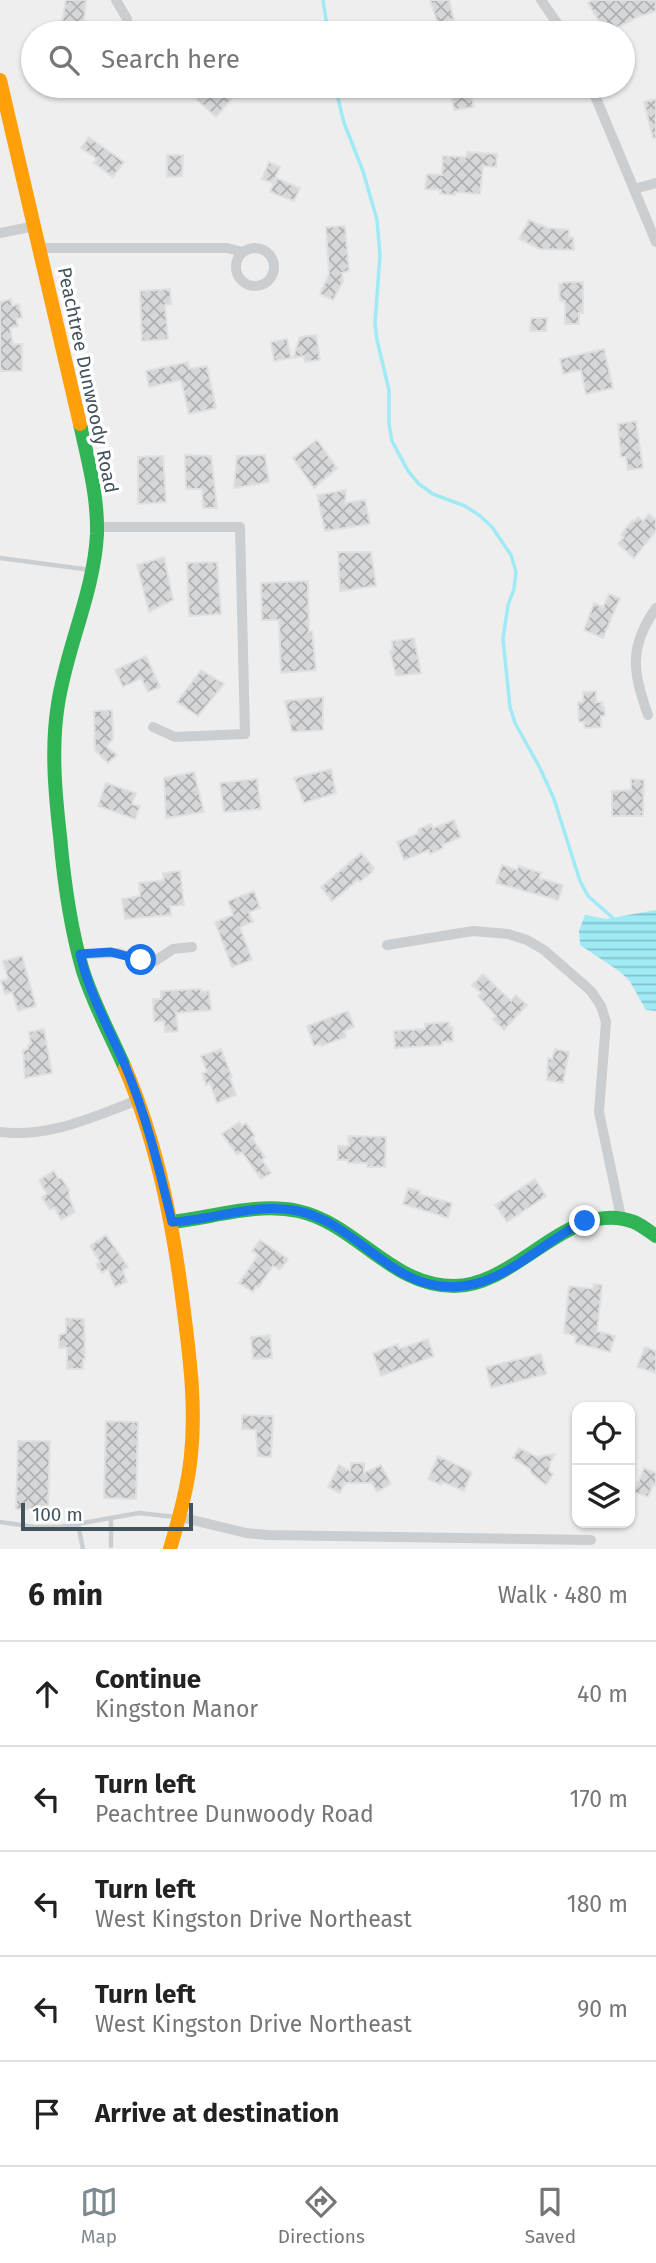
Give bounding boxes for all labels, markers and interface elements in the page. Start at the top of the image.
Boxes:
search box [21,21,635,98]
icon: search [45,41,83,79]
text: Search here [101,44,240,75]
street label: Peachtree Dunwoody Road [53,265,123,495]
route start [125,944,156,975]
route end [569,1205,600,1236]
map controls [572,1402,635,1528]
button: locate [572,1402,635,1465]
button: layers [572,1465,635,1528]
scale bar [21,1500,192,1532]
text: 100 m [32,1503,83,1526]
text: 6 min [28,1577,103,1613]
text: Walk · 480 m [498,1581,628,1609]
text: Continue [95,1664,201,1695]
icon: ahead [28,1675,66,1713]
text: 40 m [577,1680,628,1708]
text: Kingston Manor [95,1695,258,1723]
text: Turn left [95,1769,196,1800]
icon: left [28,1780,66,1818]
text: 170 m [569,1785,628,1813]
text: Peachtree Dunwoody Road [95,1800,374,1828]
text: Turn left [95,1874,196,1905]
icon: left [28,1885,66,1923]
text: 180 m [567,1890,628,1918]
text: West Kingston Drive Northeast [95,1905,412,1933]
text: Turn left [95,1979,196,2010]
icon: left [28,1990,66,2028]
text: 90 m [577,1995,628,2023]
text: West Kingston Drive Northeast [95,2010,412,2038]
icon: arrive [28,2095,66,2133]
text: Arrive at destination [95,2098,339,2129]
tab: Map [80,2183,118,2248]
tab: Directions [278,2183,365,2248]
tab: Saved [525,2183,576,2248]

